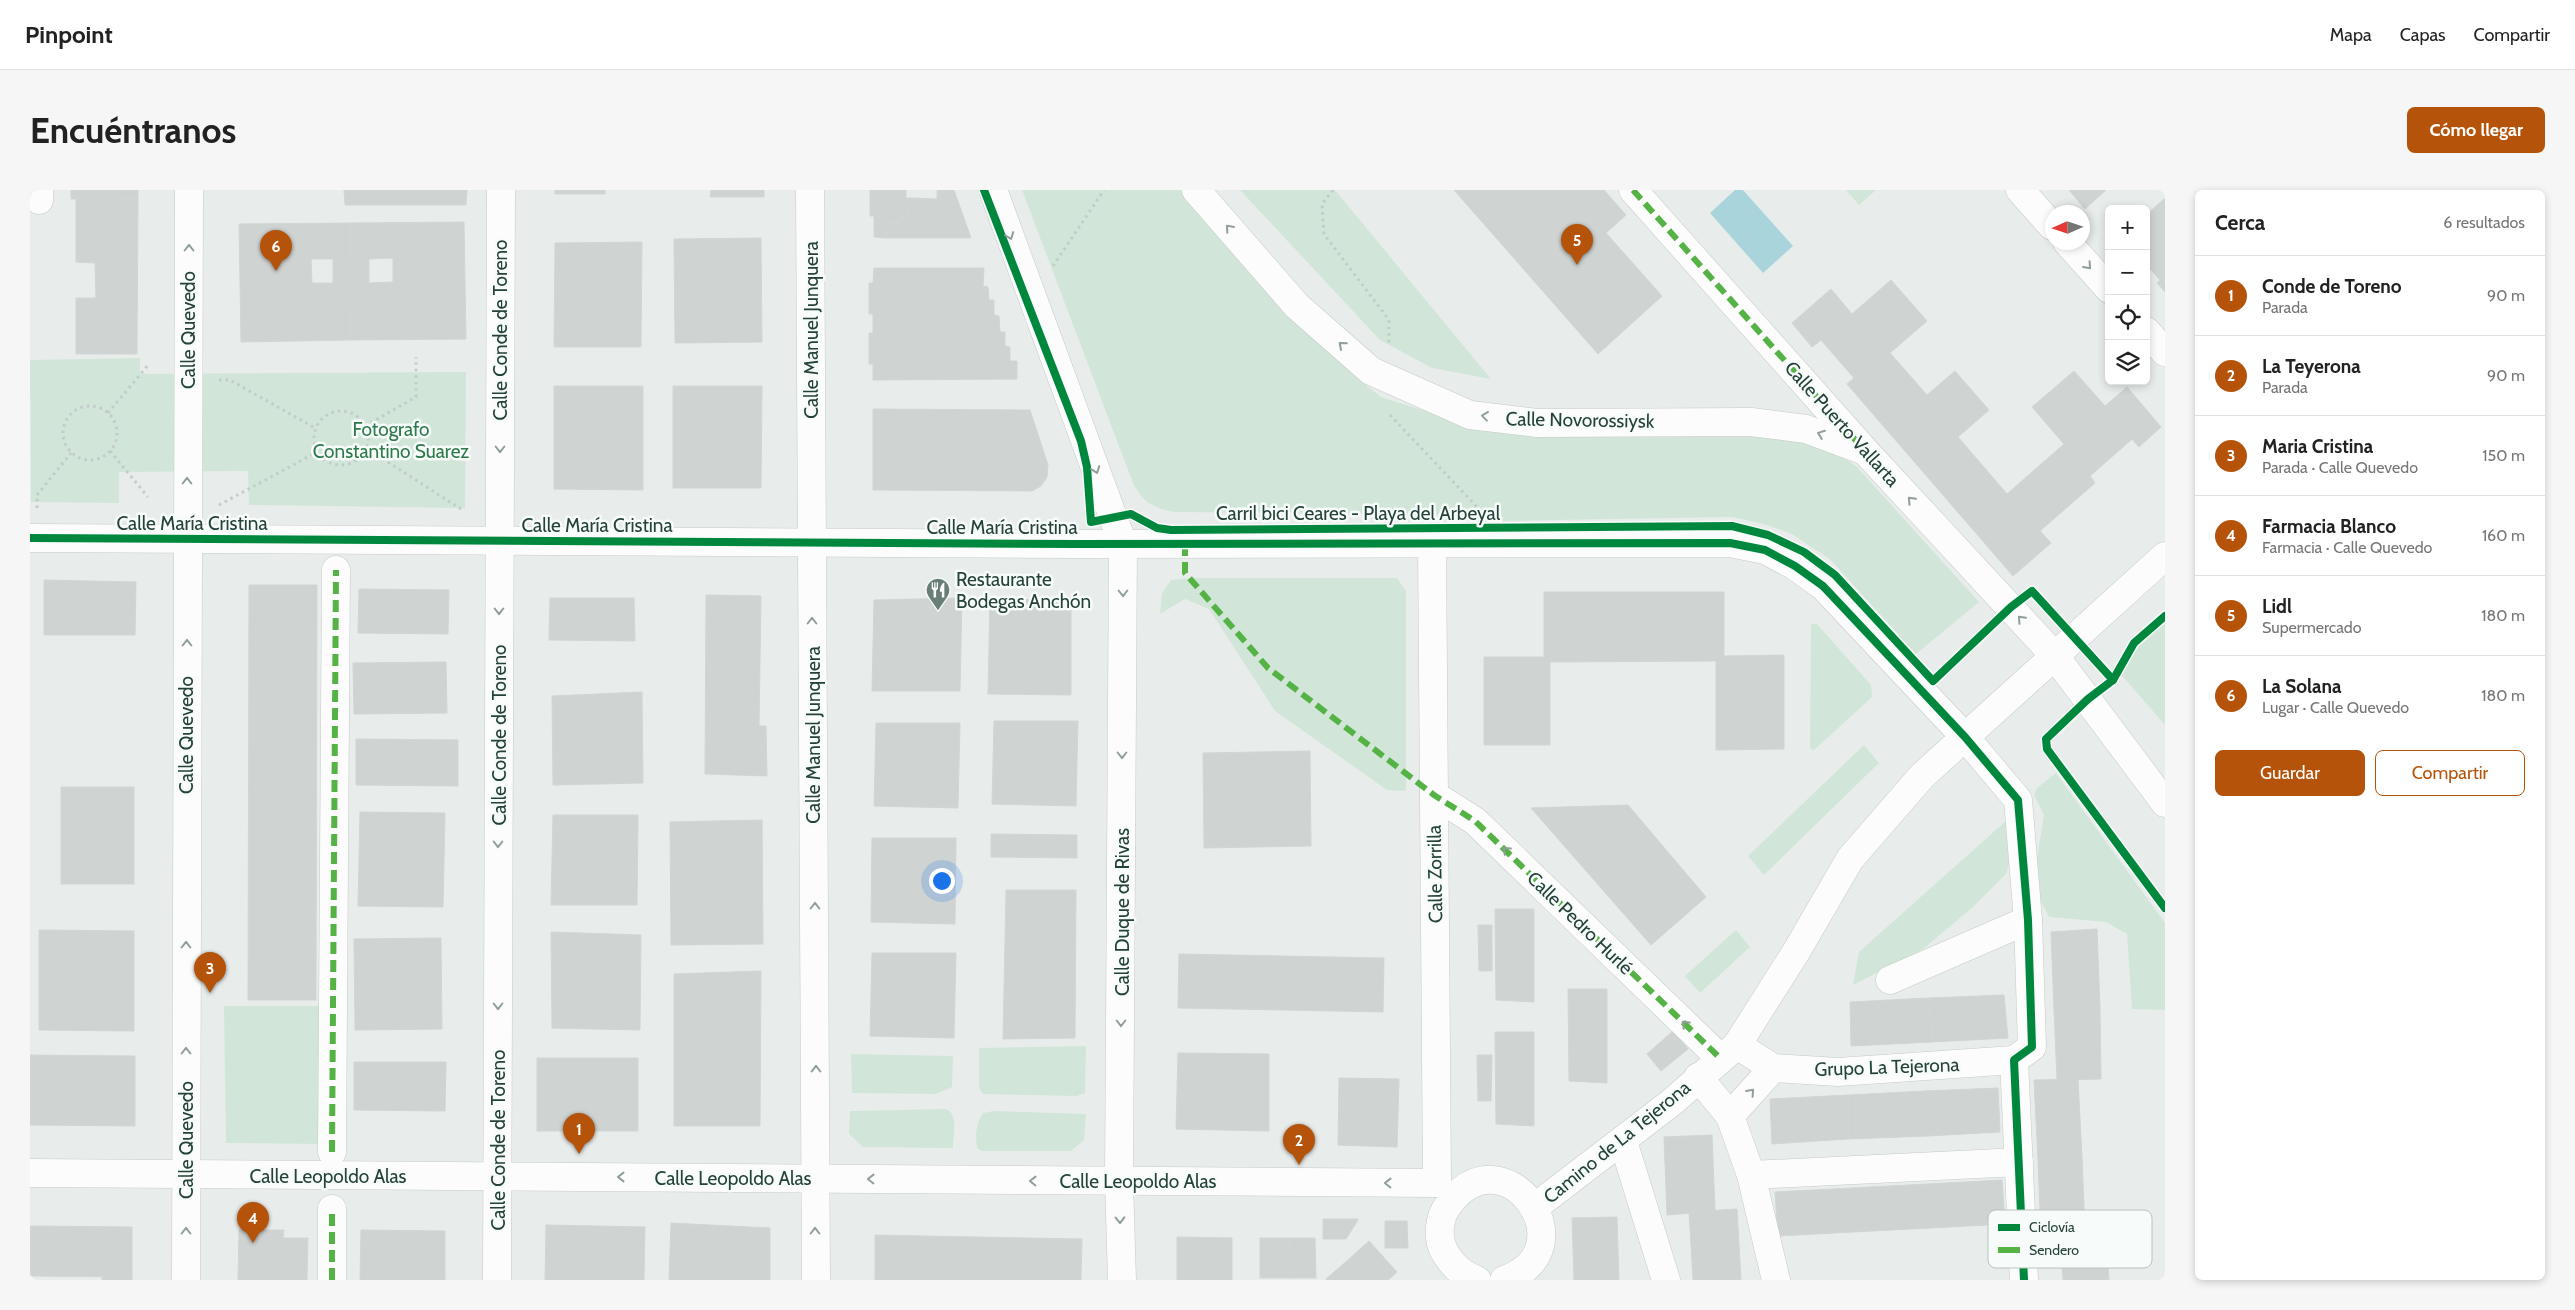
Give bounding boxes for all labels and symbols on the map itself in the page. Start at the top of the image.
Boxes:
north arrow [2045,205,2090,250]
pin: 5 [1561,224,1593,265]
one-way arrow [1227,225,1235,234]
pin: 6 [260,230,292,271]
one-way arrow [1004,231,1014,239]
street label: Calle Conde de Toreno [489,240,512,420]
street label: Calle Manuel Junquera [800,241,823,419]
one-way arrow [184,244,194,252]
one-way arrow [2082,260,2091,269]
street label: Calle Quevedo [177,271,200,389]
one-way arrow [1338,342,1347,351]
street label: Calle Puerto Vallarta [1780,357,1904,491]
street label: Calle Novorossiysk [1506,407,1655,433]
one-way arrow [1481,411,1489,422]
park label: Fotografo Constantino Suarez [313,418,469,463]
one-way arrow [1817,430,1825,440]
one-way arrow [495,445,505,453]
one-way arrow [1090,466,1100,474]
one-way arrow [182,476,192,484]
one-way arrow [1908,496,1917,505]
street label: Carril bici Ceares - Playa del Arbeyal [1216,502,1501,525]
street label: Calle María Cristina [116,512,268,535]
street label: Calle María Cristina [521,514,673,537]
street label: Calle María Cristina [926,516,1078,539]
place label: Restaurante Bodegas Anchón [956,568,1091,613]
restaurant icon: Restaurante Bodegas Anchón [925,577,951,611]
one-way arrow [1118,589,1128,597]
one-way arrow [494,608,504,615]
one-way arrow [2018,615,2027,624]
one-way arrow [807,617,817,625]
one-way arrow [182,639,192,646]
street label: Calle Conde de Toreno [488,645,511,825]
street label: Calle Manuel Junquera [802,646,825,824]
street label: Calle Quevedo [175,676,198,794]
one-way arrow [1117,752,1127,759]
street label: Calle Zorrilla [1423,825,1447,923]
street label: Calle Duque de Rivas [1111,828,1134,996]
one-way arrow [493,840,503,848]
one-way arrow [1502,847,1511,856]
street label: Calle Pedro Hurlé [1522,867,1638,980]
your location [929,868,955,894]
one-way arrow [810,902,820,910]
one-way arrow [181,941,191,949]
pin: 3 [194,952,226,993]
one-way arrow [493,1002,503,1010]
one-way arrow [1116,1019,1126,1027]
one-way arrow [1682,1021,1691,1030]
one-way arrow [181,1047,191,1055]
street label: Calle Conde de Toreno [487,1050,510,1230]
street label: Grupo La Tejerona [1814,1053,1960,1081]
one-way arrow [811,1065,821,1072]
street label: Camino de La Tejerona [1539,1076,1695,1208]
street label: Calle Quevedo [175,1081,198,1199]
one-way arrow [1746,1088,1755,1097]
pin: 1 [563,1113,595,1154]
pin: 2 [1283,1124,1315,1165]
street label: Calle Leopoldo Alas [250,1165,407,1188]
street label: Calle Leopoldo Alas [655,1167,812,1190]
street label: Calle Leopoldo Alas [1060,1170,1217,1193]
one-way arrow [616,1172,624,1183]
one-way arrow [866,1174,874,1184]
one-way arrow [1029,1176,1036,1186]
one-way arrow [1384,1178,1392,1188]
pin: 4 [237,1202,269,1243]
legend [1988,1210,2152,1268]
one-way arrow [1115,1216,1125,1224]
text: Ciclovía [2029,1218,2075,1236]
one-way arrow [181,1227,191,1235]
one-way arrow [810,1227,820,1235]
text: Sendero [2029,1241,2079,1259]

